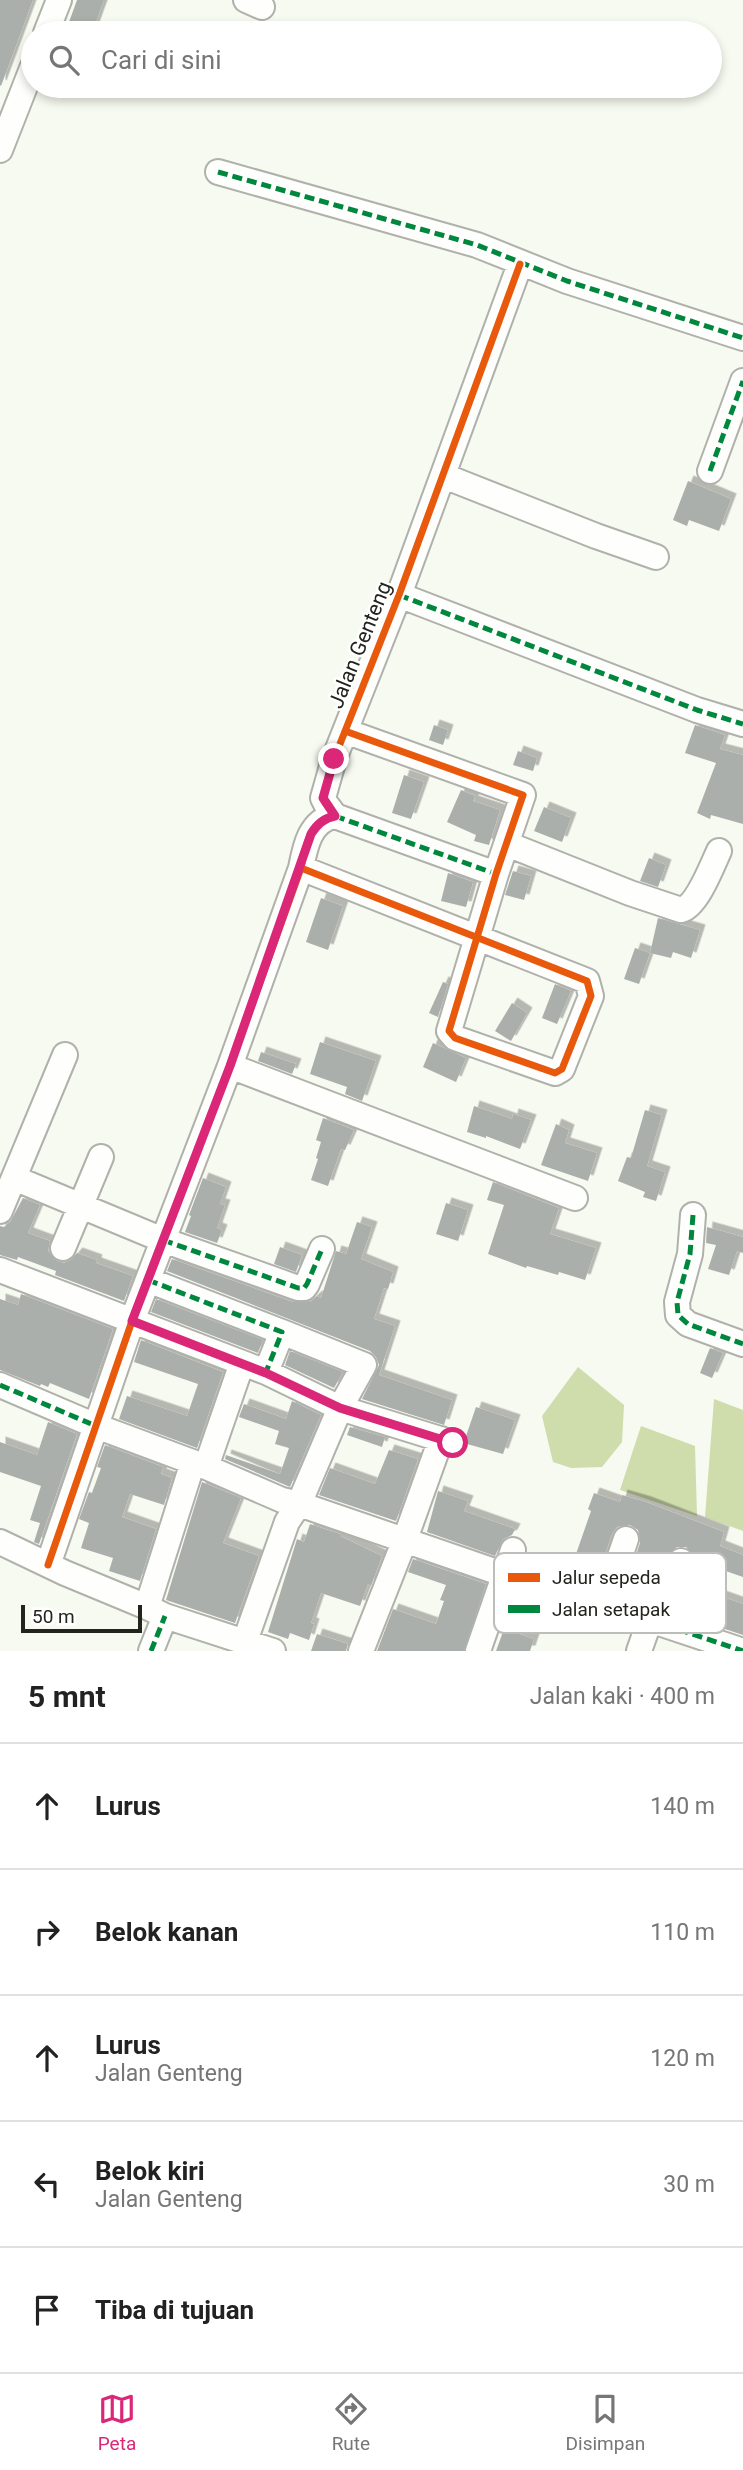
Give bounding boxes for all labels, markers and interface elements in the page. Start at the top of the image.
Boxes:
search box [21,21,722,98]
icon: search [45,41,83,79]
text: Cari di sini [101,45,222,75]
street label: Jalan Genteng [324,578,396,712]
route end [318,743,349,774]
route start [437,1427,468,1458]
legend [494,1553,726,1633]
text: Jalur sepeda [552,1566,661,1589]
text: Jalan setapak [552,1598,670,1621]
scale bar [21,1602,142,1634]
text: 50 m [32,1605,75,1628]
text: 5 mnt [28,1679,106,1714]
text: Jalan kaki · 400 m [530,1683,715,1710]
icon: ahead [28,1787,66,1825]
text: Lurus [95,1791,161,1821]
text: 140 m [650,1793,715,1820]
icon: right [28,1913,66,1951]
text: Belok kanan [95,1917,238,1947]
text: 110 m [650,1919,715,1946]
text: Lurus [95,2030,161,2060]
icon: ahead [28,2039,66,2077]
text: 120 m [650,2045,715,2072]
text: Jalan Genteng [95,2060,243,2087]
text: Belok kiri [95,2156,205,2186]
icon: left [28,2165,66,2203]
text: 30 m [663,2171,715,2198]
text: Jalan Genteng [95,2186,243,2213]
icon: arrive [28,2291,66,2329]
text: Tiba di tujuan [95,2295,254,2325]
tab: Peta [98,2390,136,2455]
tab: Rute [332,2390,370,2455]
tab: Disimpan [566,2390,645,2455]

